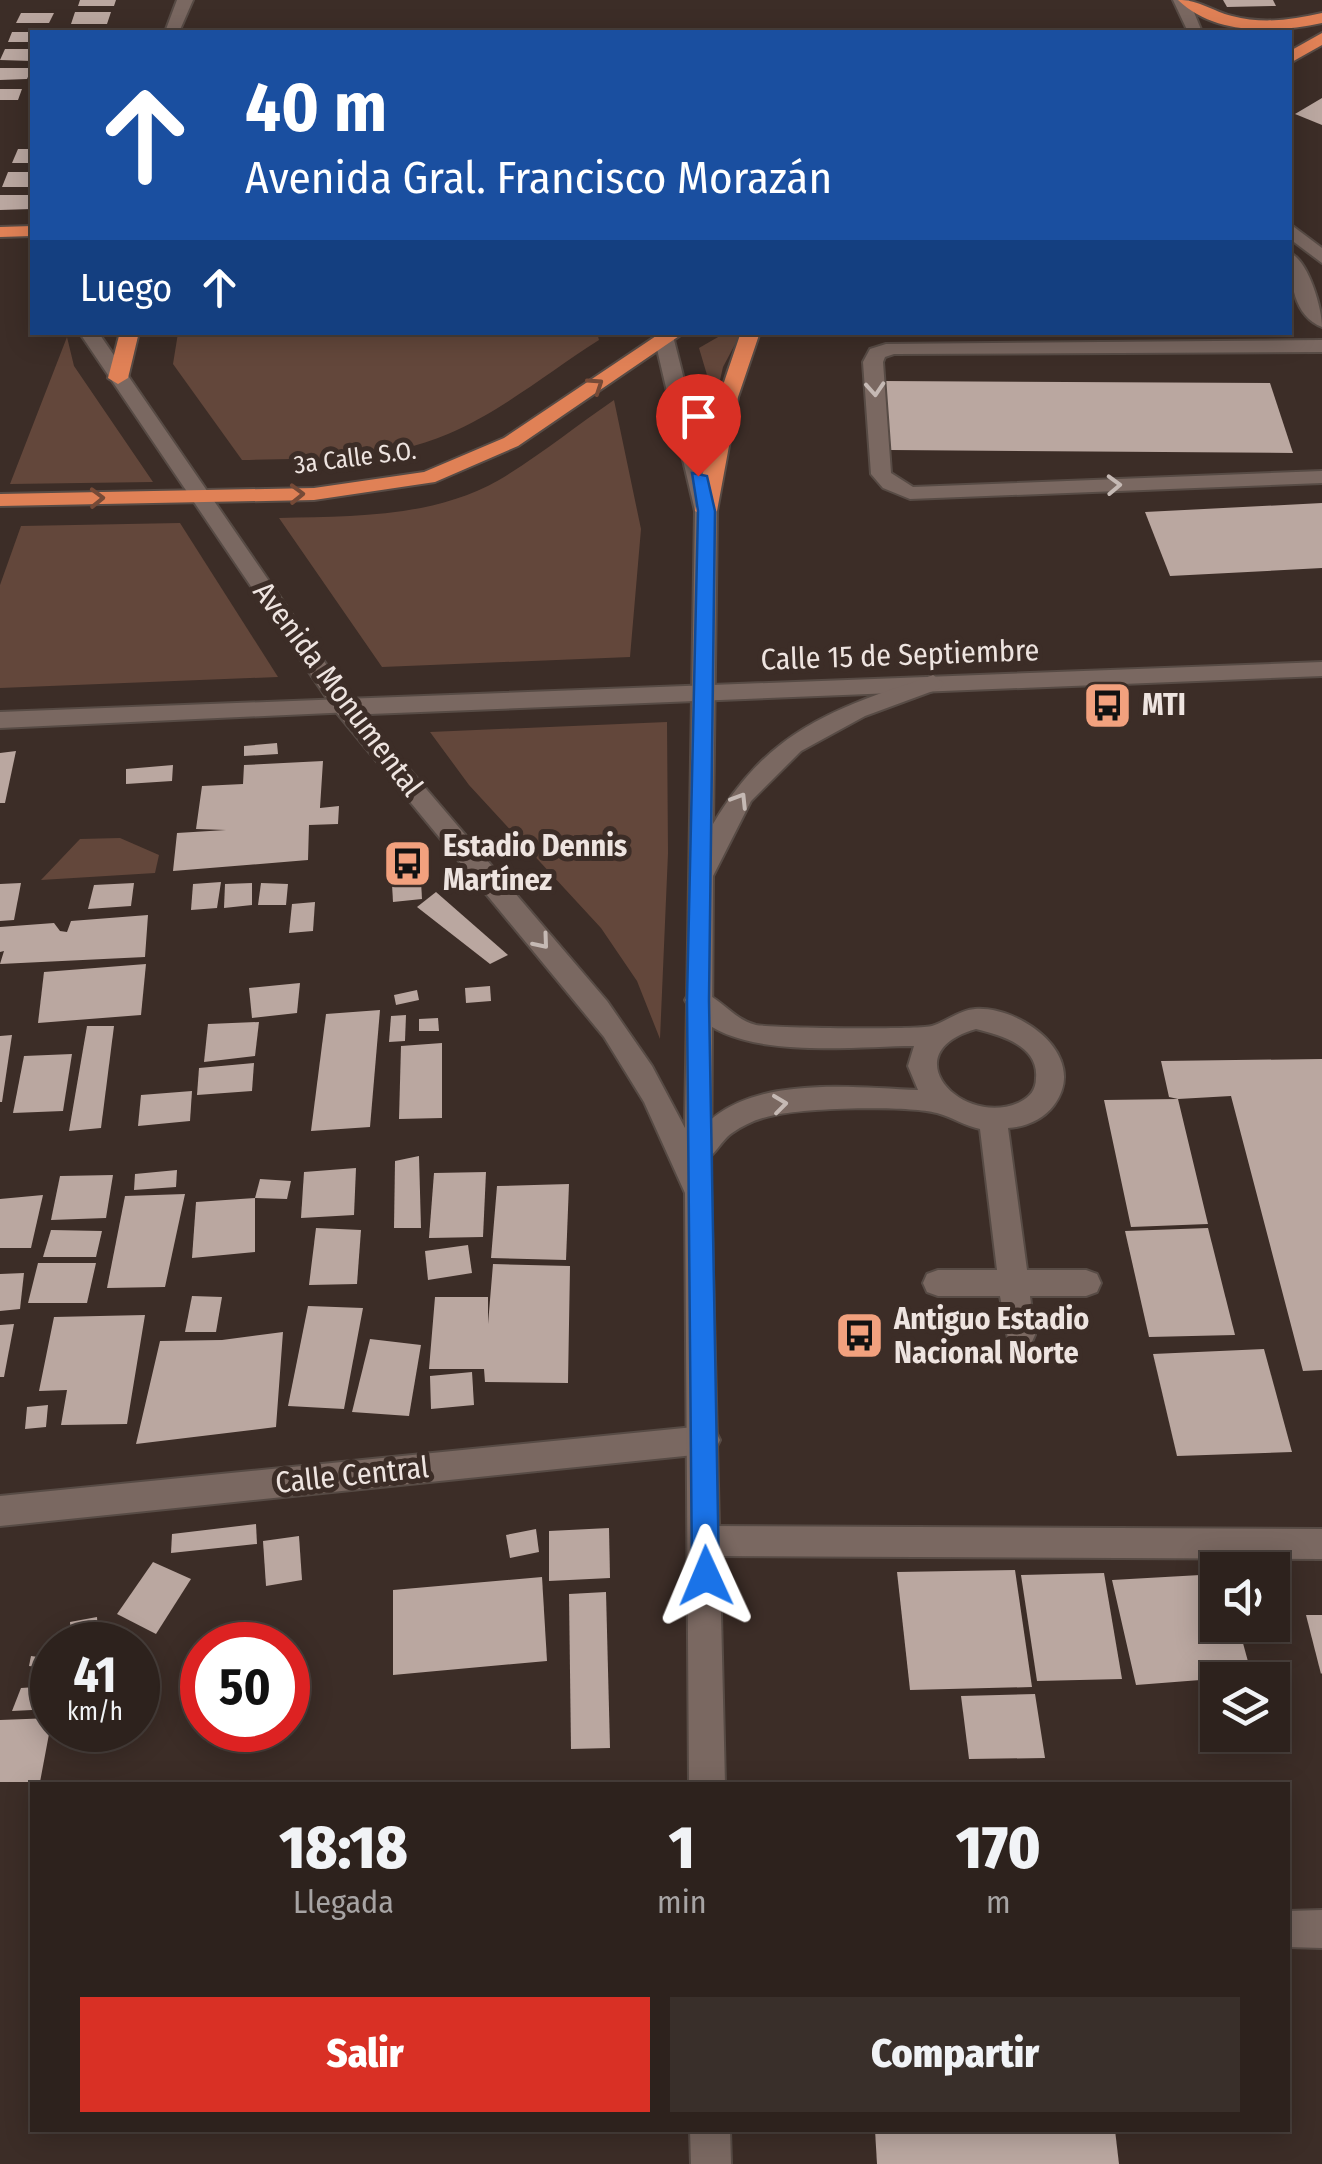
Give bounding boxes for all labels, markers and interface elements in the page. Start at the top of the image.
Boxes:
text: 40 m [245,66,387,150]
icon: ahead [80,70,210,200]
text: Avenida Gral. Francisco Morazán [245,151,832,205]
icon: ahead [192,260,247,315]
text: Luego [80,265,172,311]
pin [656,374,741,477]
one-way arrow [584,379,603,397]
one-way arrow [864,381,885,397]
icon: arrive [671,389,726,444]
street label: 3a Calle S.O. [292,436,418,480]
one-way arrow [1106,475,1122,496]
one-way arrow [290,483,306,505]
one-way arrow [90,487,106,509]
street label: Avenida Monumental [246,575,430,803]
street label: Calle 15 de Septiembre [760,632,1040,678]
bus stop icon: MTI [1081,679,1133,731]
place label: MTI [1142,687,1186,723]
one-way arrow [727,793,746,811]
place label: Estadio Dennis Martínez [443,828,627,898]
bus stop icon: Estadio Dennis Martínez [382,837,434,889]
one-way arrow [530,930,548,948]
one-way arrow [772,1094,788,1115]
place label: Antiguo Estadio Nacional Norte [893,1301,1089,1371]
bus stop icon: Antiguo Estadio Nacional Norte [833,1310,885,1362]
street label: Calle Central [274,1449,430,1501]
position arrow [654,1524,758,1628]
map controls [1200,1552,1290,1752]
button: sound [1200,1552,1290,1642]
speed limit sign: 50 [180,1622,310,1752]
text: 41 [73,1645,117,1705]
button: layers [1200,1662,1290,1752]
text: km/h [67,1697,123,1727]
text: 18:18 [279,1812,408,1884]
text: 1 [669,1812,695,1884]
text: 170 [956,1812,1041,1884]
text: Llegada [293,1883,394,1921]
text: min [657,1883,707,1921]
text: m [986,1883,1011,1921]
button: Salir [80,1997,650,2112]
button: Compartir [670,1997,1240,2112]

